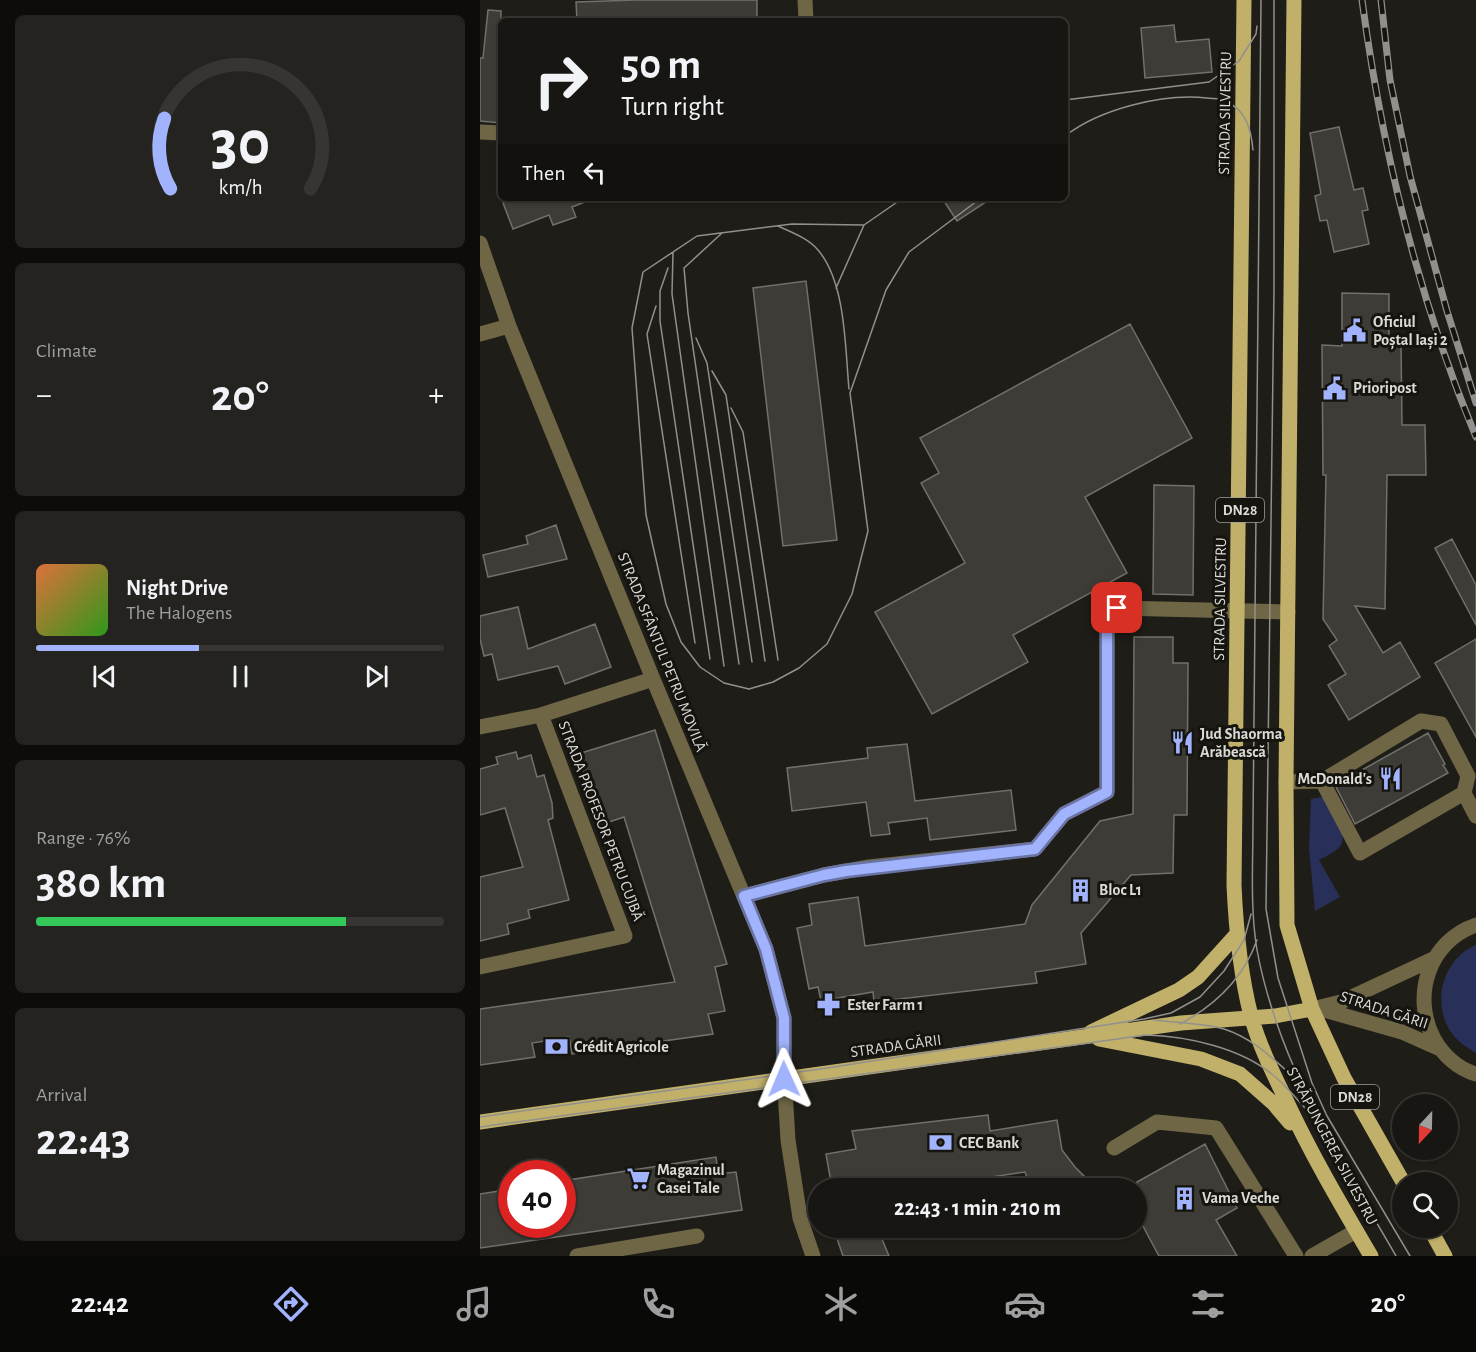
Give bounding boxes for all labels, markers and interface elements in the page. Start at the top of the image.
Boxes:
icon: right [522,42,600,120]
text: 50 m [621,44,701,86]
street label: STRADA SILVESTRU [1216,51,1234,175]
text: Turn right [621,93,724,120]
text: 30 [210,113,270,175]
icon: left [578,156,611,189]
text: Then [522,162,566,184]
text: km/h [218,177,262,198]
place label: Oficiul Poștal Iași 2 [1373,314,1448,350]
public building icon: Oficiul Poștal Iași 2 [1342,318,1368,344]
text: Climate [36,341,97,361]
text: 20° [211,374,269,419]
public building icon: Prioripost [1322,375,1348,401]
text: − [36,379,52,412]
text: + [428,379,444,412]
place label: Prioripost [1353,380,1417,396]
road number: DN28 [1216,498,1264,522]
street label: STRADA SILVESTRU [1211,537,1229,661]
street label: STRADA SFÂNTUL PETRU MOVILĂ [615,549,711,754]
text: Night Drive [126,577,228,599]
pin [1091,582,1142,633]
icon: arrive [1100,591,1133,624]
text: The Halogens [126,603,232,623]
icon: previous [88,660,121,693]
icon: pause [224,660,257,693]
icon: next [360,660,393,693]
street label: STRADA PROFESOR PETRU CUJBĂ [555,718,648,923]
place label: Jud Shaorma Arăbească [1200,726,1283,760]
restaurant icon: Jud Shaorma Arăbească [1169,730,1195,756]
restaurant icon: McDonald's [1377,766,1403,792]
place label: McDonald's [1297,771,1372,787]
text: Range · 76% [36,828,130,848]
text: 380 km [36,861,166,906]
building icon: Bloc L1 [1068,877,1094,903]
place label: Bloc L1 [1099,882,1142,898]
street label: STRADA GĂRII [1338,986,1431,1032]
pharmacy icon: Ester Farm 1 [816,992,842,1018]
place label: Ester Farm 1 [847,997,923,1013]
street label: STRADA GĂRII [849,1030,942,1060]
bank icon: Crédit Agricole [543,1034,569,1060]
place label: Crédit Agricole [574,1039,669,1055]
position arrow [752,1047,816,1111]
street label: STRĂPUNGEREA SILVESTRU [1284,1064,1382,1228]
text: Arrival [36,1085,87,1105]
road number: DN28 [1331,1085,1379,1109]
north arrow [1392,1094,1458,1160]
map controls [1392,1094,1458,1238]
text: 22:43 [36,1118,131,1163]
bank icon: CEC Bank [928,1130,954,1156]
place label: CEC Bank [959,1135,1019,1151]
speed limit sign: 40 [498,1160,576,1238]
place label: Magazinul Casei Tale [657,1162,725,1196]
supermarket icon: Magazinul Casei Tale [626,1166,652,1192]
button: search [1392,1172,1458,1238]
building icon: Vama Veche [1171,1185,1197,1211]
place label: Vama Veche [1202,1190,1280,1206]
text: 22:43 · 1 min · 210 m [894,1197,1061,1219]
icon: directions [270,1283,312,1325]
icon: music [453,1283,495,1325]
icon: phone [637,1283,679,1325]
icon: climate [820,1283,862,1325]
icon: car [1004,1283,1046,1325]
icon: filters [1187,1283,1229,1325]
text: 22:42 [71,1290,129,1317]
text: 20° [1371,1290,1405,1317]

